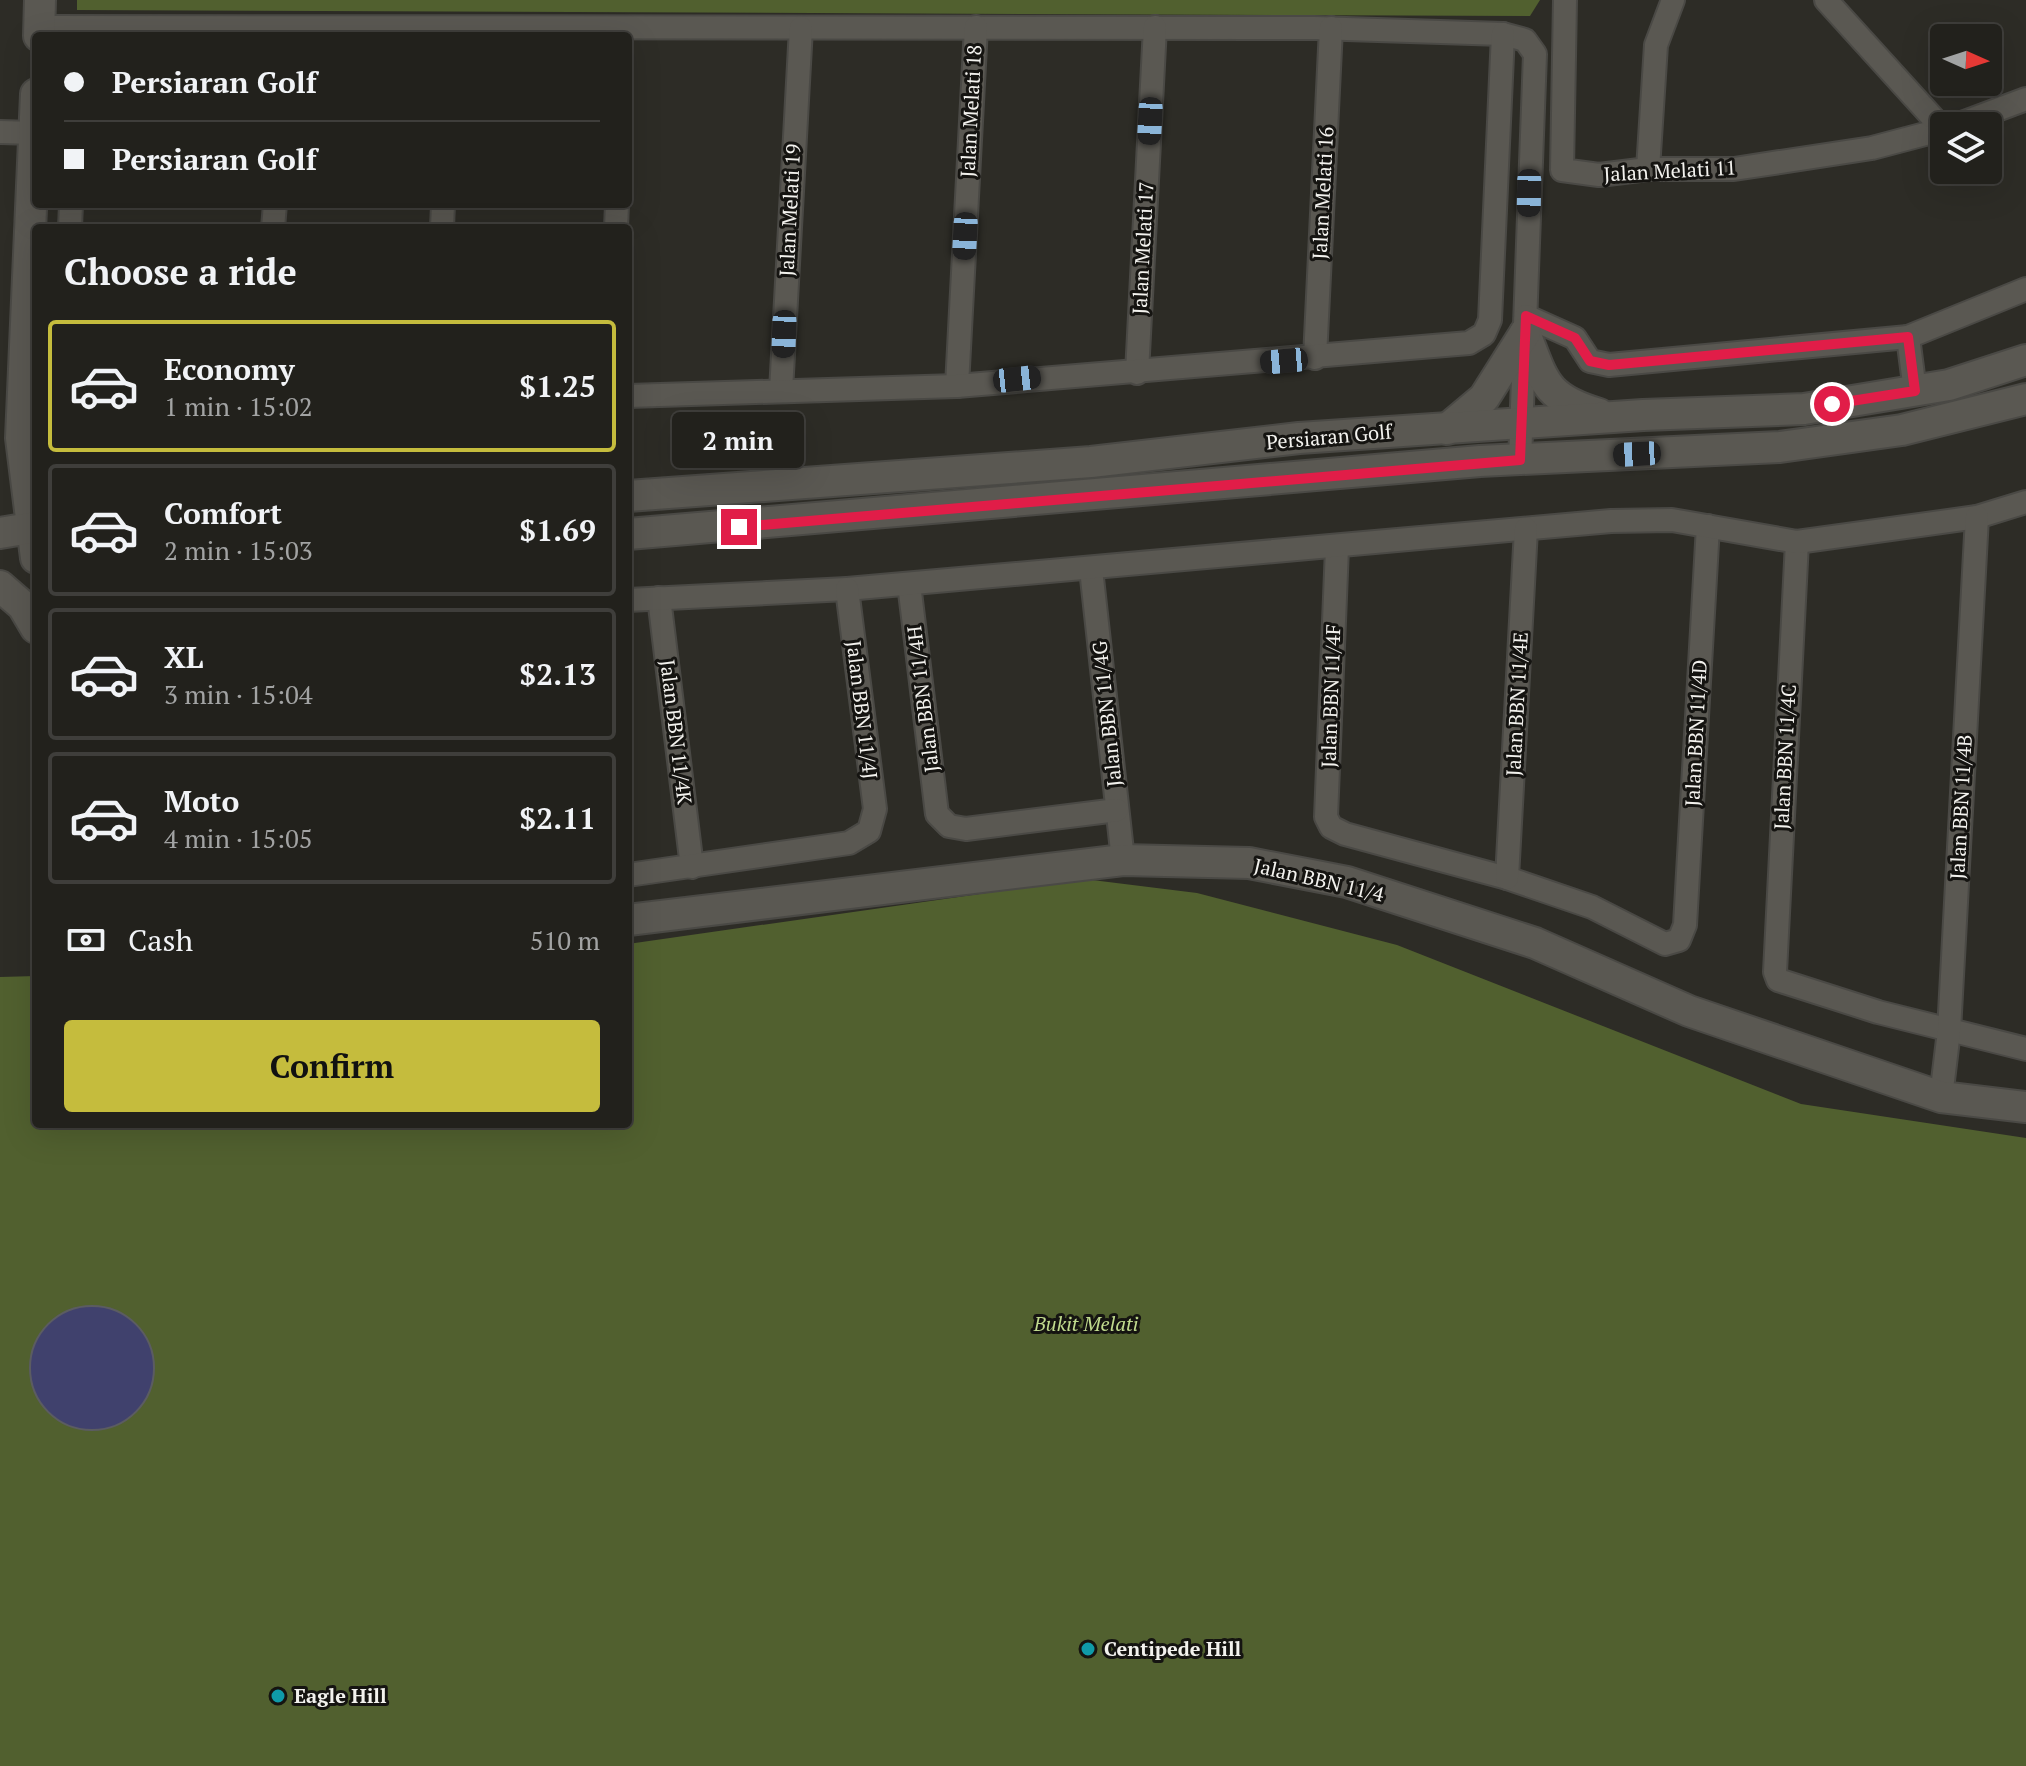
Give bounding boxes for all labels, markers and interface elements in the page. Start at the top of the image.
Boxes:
north arrow [1930,24,2002,96]
map controls [1930,24,2002,184]
street label: Jalan Melati 18 [954,44,987,178]
text: Persiaran Golf [112,62,317,102]
car [1137,96,1163,146]
button: layers [1930,112,2002,184]
street label: Jalan Melati 16 [1306,126,1339,260]
text: Persiaran Golf [112,139,317,179]
street label: Jalan Melati 19 [773,143,806,277]
street label: Jalan Melati 11 [1603,154,1737,187]
car [1517,169,1541,217]
street label: Jalan Melati 17 [1126,181,1159,315]
car [952,211,978,261]
text: Choose a ride [64,248,297,295]
car [771,310,797,358]
car [1259,347,1309,375]
text: Economy [164,349,295,389]
icon: car [68,350,140,422]
car [992,365,1042,393]
text: $1.25 [519,366,596,406]
route start [1814,386,1850,422]
text: 1 min · 15:02 [164,389,313,423]
callout: 2 min [673,411,805,467]
street label: Persiaran Golf [1265,417,1394,455]
text: 2 min [702,423,774,457]
car [1612,441,1662,467]
text: Comfort [164,493,282,533]
icon: car [68,494,140,566]
route end [721,509,757,545]
text: $1.69 [519,510,596,550]
text: 2 min · 15:03 [164,533,313,567]
street label: Jalan BBN 11/4H [900,624,945,774]
street label: Jalan BBN 11/4F [1315,624,1346,768]
street label: Jalan BBN 11/4E [1499,631,1534,777]
text: XL [164,637,203,677]
icon: car [68,638,140,710]
street label: Jalan BBN 11/4J [841,639,884,781]
street label: Jalan BBN 11/4G [1085,640,1128,788]
text: $2.13 [519,654,596,694]
street label: Jalan BBN 11/4K [654,658,699,806]
street label: Jalan BBN 11/4D [1678,659,1713,807]
text: 3 min · 15:04 [164,677,313,711]
street label: Jalan BBN 11/4C [1767,684,1802,830]
street label: Jalan BBN 11/4B [1943,734,1978,880]
text: Moto [164,781,239,821]
icon: car [68,782,140,854]
text: $2.11 [519,798,596,838]
text: 4 min · 15:05 [164,821,313,855]
street label: Jalan BBN 11/4 [1251,851,1387,908]
icon: cash [64,918,108,962]
text: Cash [128,920,193,960]
text: 510 m [530,923,600,957]
button: Confirm [64,1020,600,1112]
park label: Bukit Melati [1033,1310,1139,1337]
place label: Centipede Hill [1104,1635,1242,1662]
marker: Centipede Hill [1079,1640,1097,1658]
place label: Eagle Hill [294,1682,387,1709]
marker: Eagle Hill [269,1687,287,1705]

